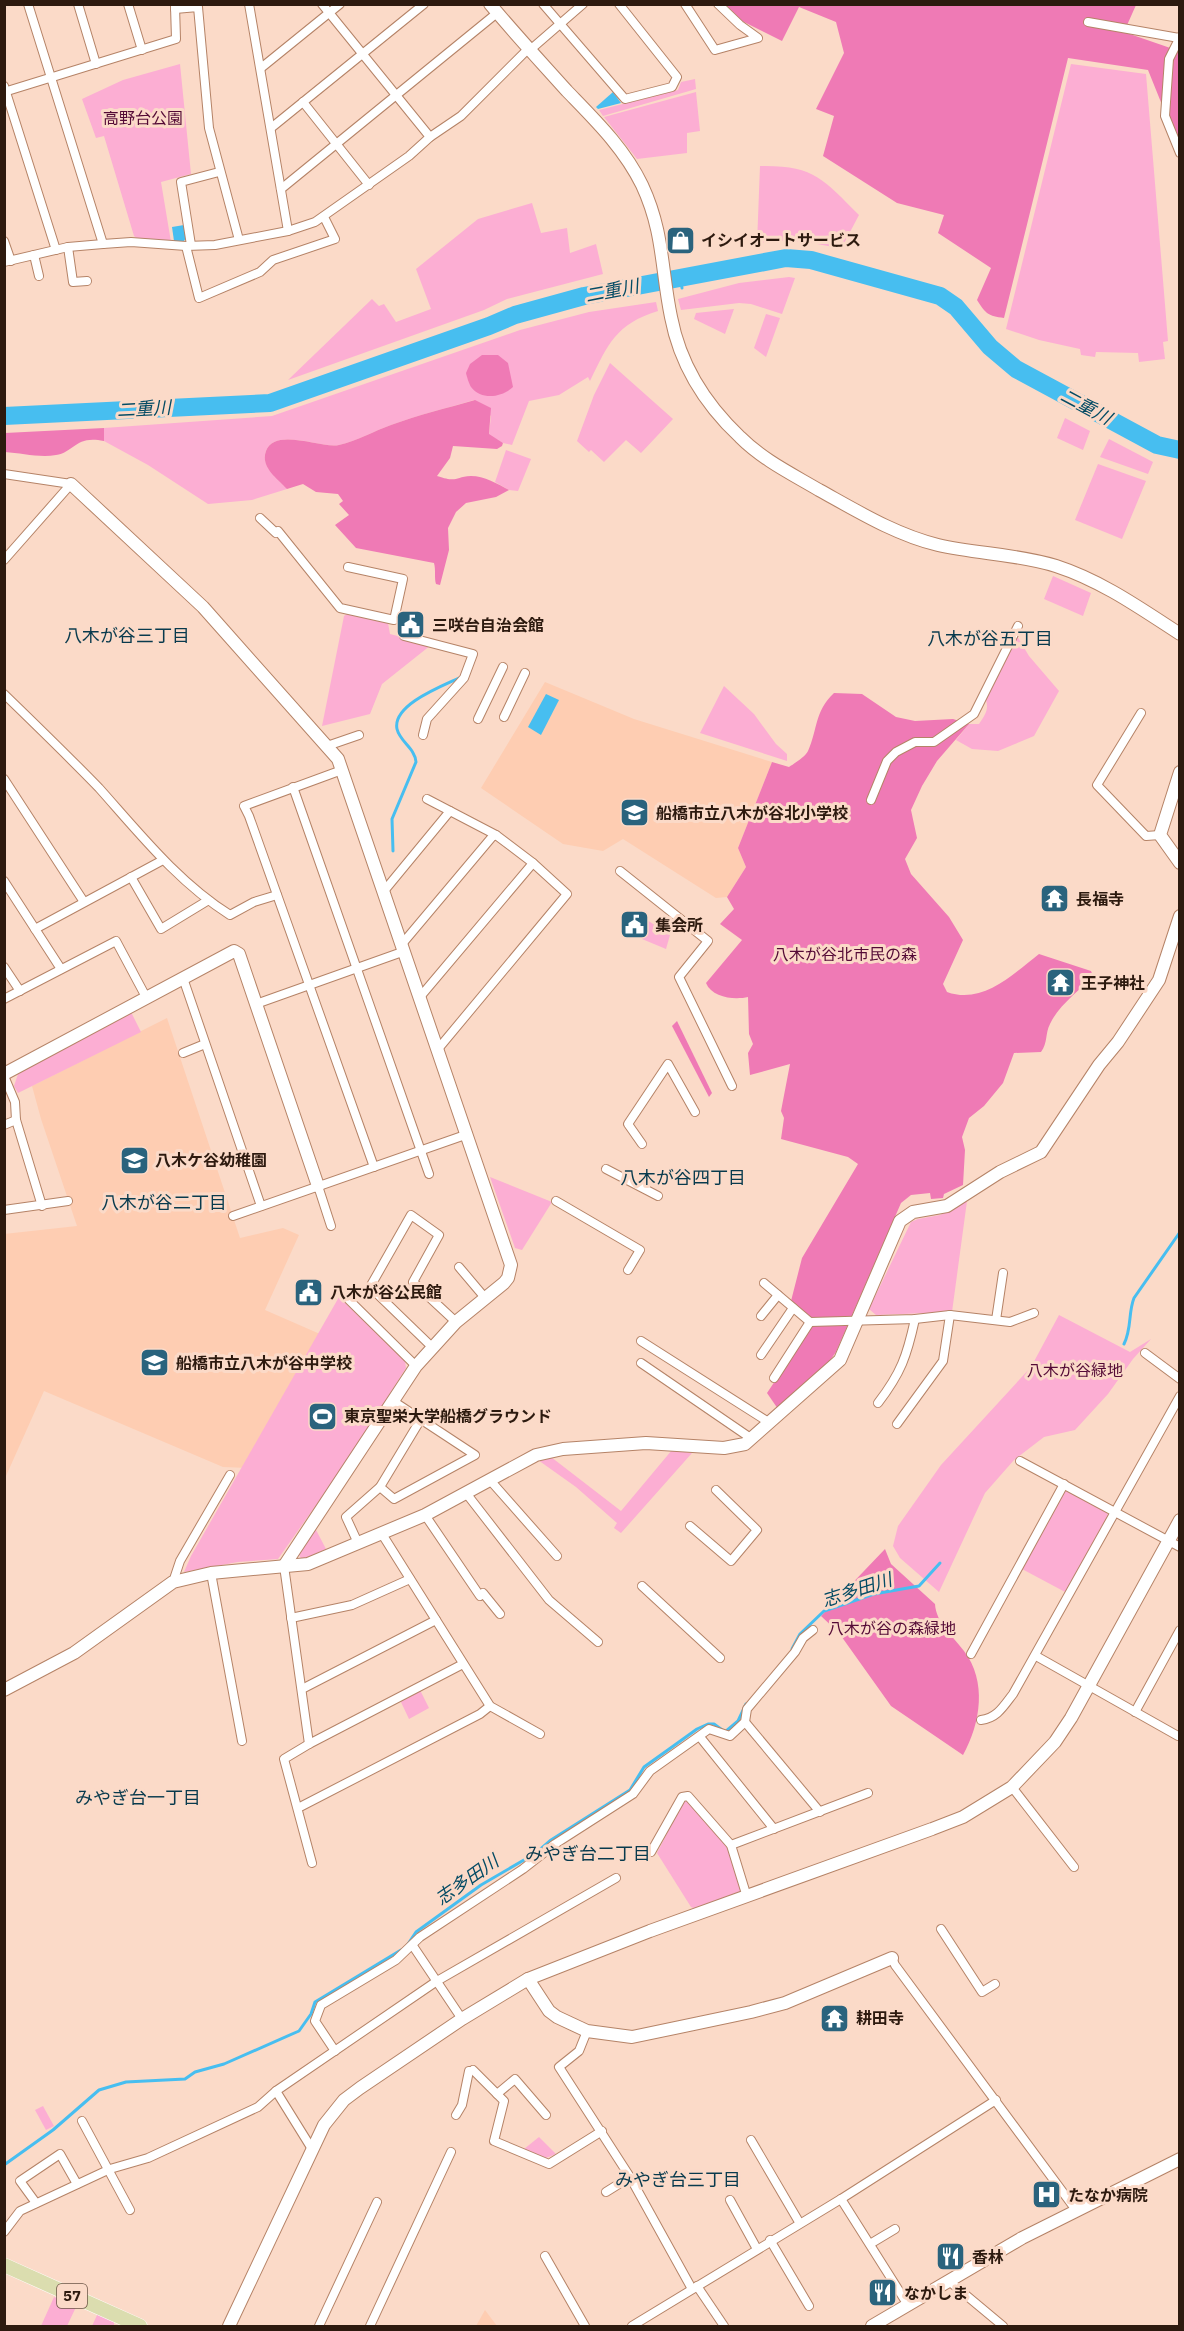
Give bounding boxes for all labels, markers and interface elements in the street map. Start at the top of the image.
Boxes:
park label: 高野台公園 [103,108,183,128]
shop icon: イシイオートサービス [664,224,696,256]
place label: イシイオートサービス [701,230,861,250]
water label: 二重川 [583,274,643,307]
water label: 二重川 [1057,384,1117,430]
water label: 二重川 [116,395,174,421]
public building icon: 三咲台自治会館 [395,609,427,641]
place label: 三咲台自治会館 [432,615,544,635]
district label: 八木が谷三丁目 [64,624,190,647]
district label: 八木が谷五丁目 [927,627,1053,650]
school or university icon: 船橋市立八木が谷北小学校 [619,797,651,829]
place label: 船橋市立八木が谷北小学校 [656,803,848,823]
temple icon: 長福寺 [1039,883,1071,915]
place label: 長福寺 [1076,889,1124,909]
public building icon: 集会所 [618,909,650,941]
place label: 集会所 [655,915,703,935]
park label: 八木が谷北市民の森 [773,944,917,964]
temple icon: 王子神社 [1044,967,1076,999]
place label: 王子神社 [1081,973,1145,993]
school or university icon: 八木ケ谷幼稚園 [118,1144,150,1176]
place label: 八木ケ谷幼稚園 [155,1150,267,1170]
district label: 八木が谷四丁目 [620,1166,746,1189]
district label: 八木が谷二丁目 [101,1191,227,1214]
public building icon: 八木が谷公民館 [293,1276,325,1308]
place label: 八木が谷公民館 [330,1282,442,1302]
school or university icon: 船橋市立八木が谷中学校 [139,1347,171,1379]
place label: 船橋市立八木が谷中学校 [176,1353,352,1373]
park label: 八木が谷緑地 [1027,1360,1123,1380]
sports icon: 東京聖栄大学船橋グラウンド [307,1400,339,1432]
place label: 東京聖栄大学船橋グラウンド [344,1406,552,1426]
water label: 志多田川 [819,1567,897,1612]
park label: 八木が谷の森緑地 [828,1618,956,1638]
district label: みやぎ台一丁目 [75,1786,201,1809]
district label: みやぎ台二丁目 [525,1842,651,1865]
water label: 志多田川 [431,1848,504,1910]
temple icon: 耕田寺 [819,2002,851,2034]
place label: 耕田寺 [856,2008,904,2028]
district label: みやぎ台三丁目 [615,2168,741,2191]
hospital icon: たなか病院 [1031,2179,1063,2211]
place label: たなか病院 [1068,2185,1148,2205]
restaurant icon: 香林 [935,2241,967,2273]
place label: 香林 [972,2247,1004,2267]
restaurant icon: なかしま [867,2277,899,2309]
place label: なかしま [904,2283,968,2303]
road number: 57 [57,2284,87,2308]

